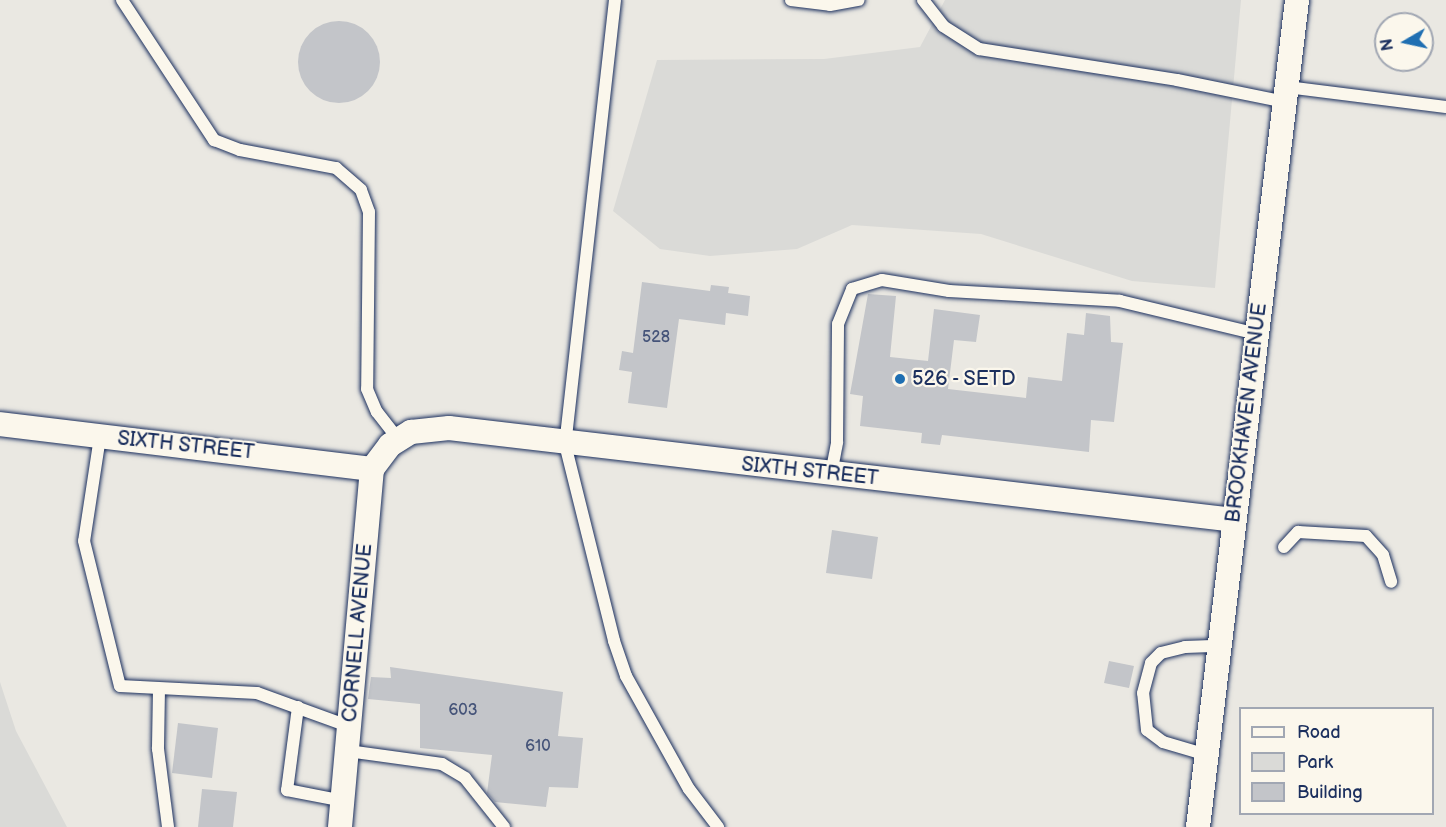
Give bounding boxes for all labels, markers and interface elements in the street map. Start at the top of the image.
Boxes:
north arrow [1374,12,1434,72]
text: N [1377,37,1398,52]
street label: BROOKHAVEN AVENUE [1222,302,1272,524]
house number: 528 [642,328,670,348]
place label: 526 - SETD [912,367,1017,391]
marker: 526 - SETD [893,372,907,386]
street label: SIXTH STREET [116,427,256,465]
street label: SIXTH STREET [740,453,880,491]
street label: CORNELL AVENUE [338,543,378,723]
house number: 603 [448,701,478,721]
legend [1239,707,1434,815]
text: Road [1297,722,1341,743]
house number: 610 [525,737,551,757]
text: Park [1297,752,1333,773]
text: Building [1297,782,1363,803]

